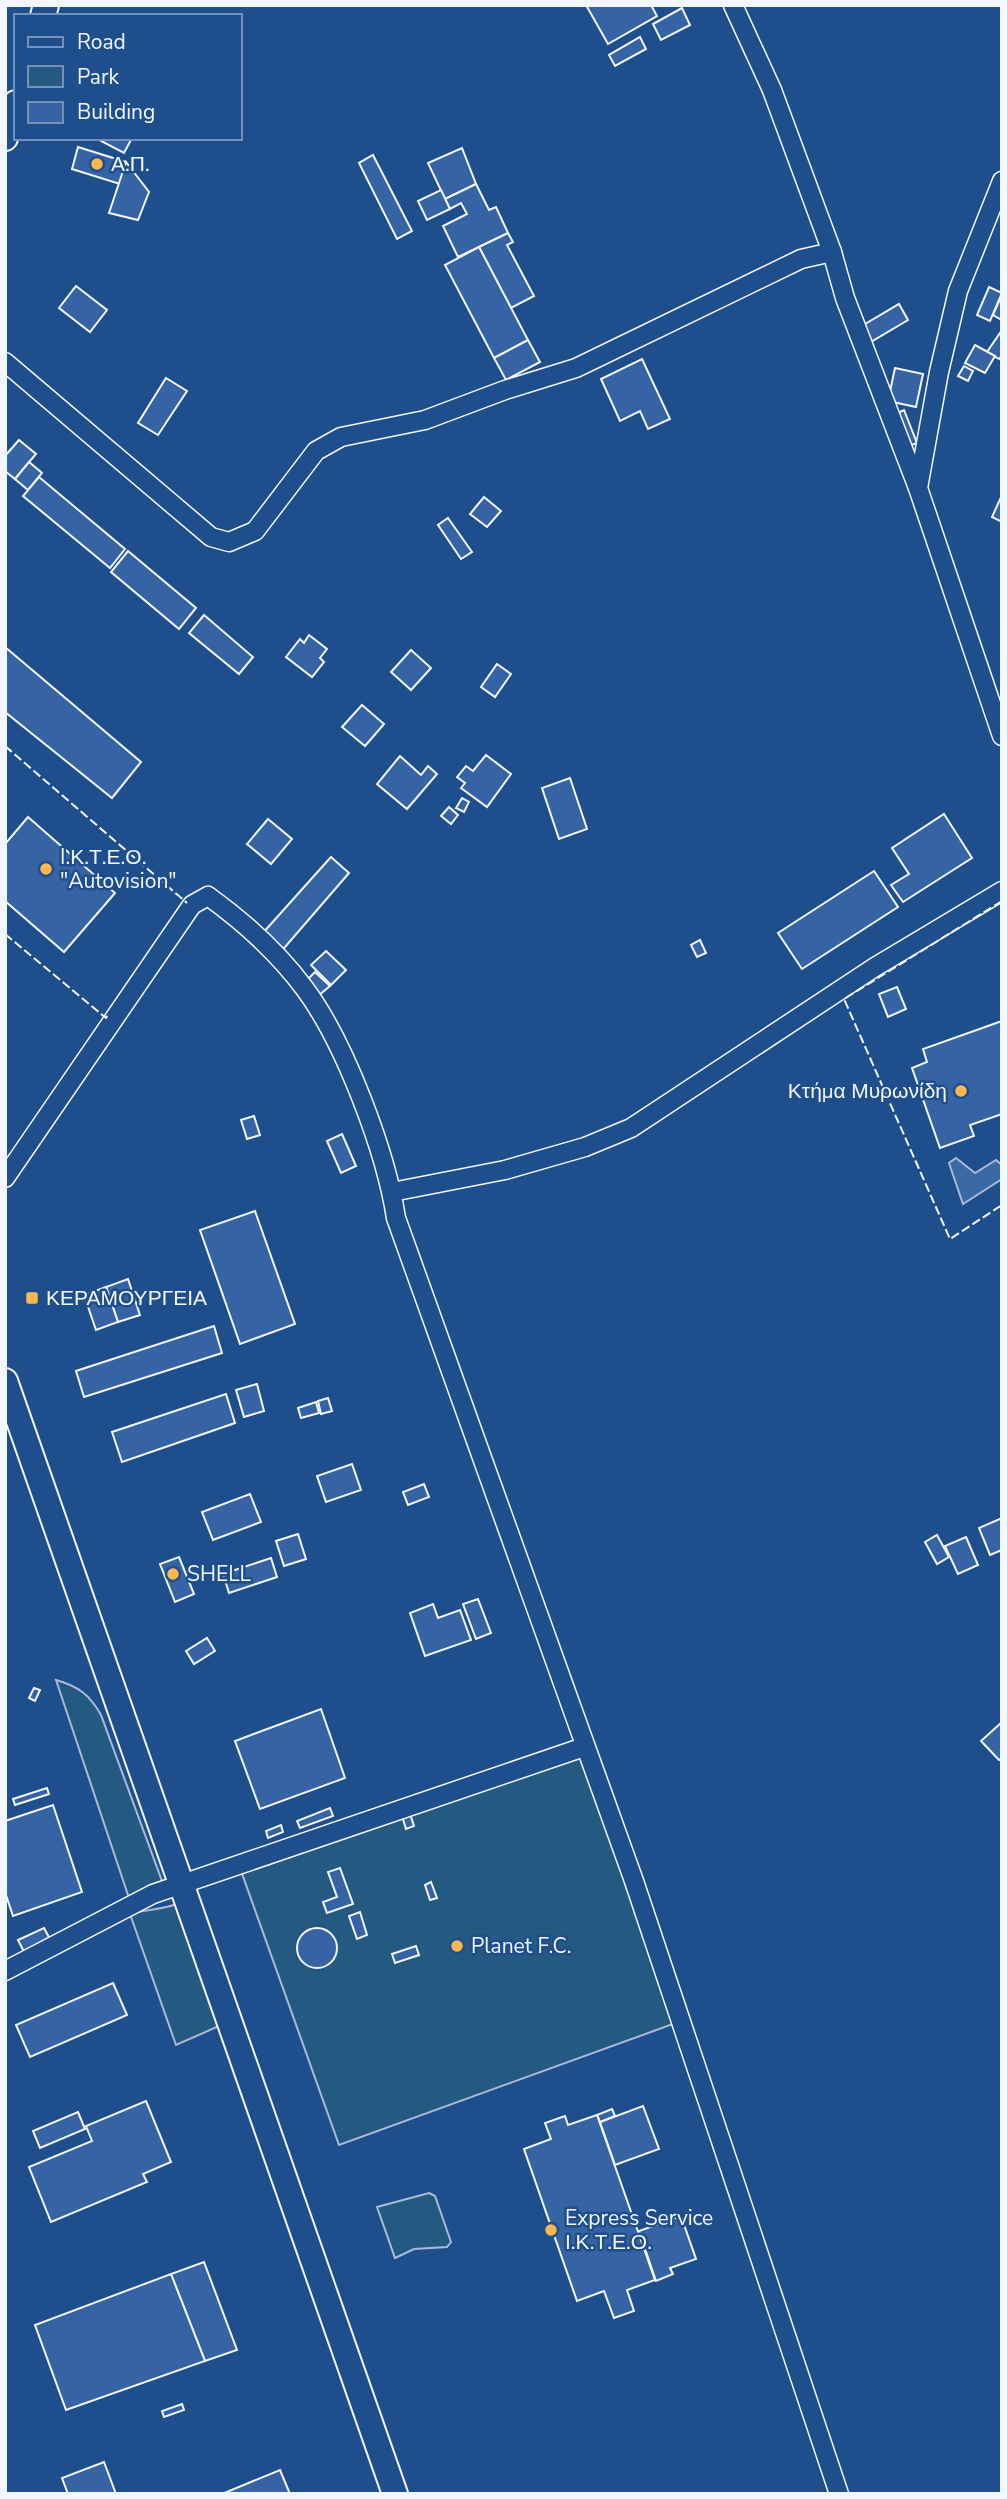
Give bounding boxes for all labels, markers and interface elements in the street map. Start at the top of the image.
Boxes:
legend [14,14,242,140]
text: Road [77,28,126,56]
text: Park [77,63,119,91]
text: Building [77,98,155,126]
place label: Α.Π. [111,150,150,178]
marker: Α.Π. [89,156,105,172]
place label: I.Κ.Τ.Ε.Ο. "Autovision" [60,843,177,895]
marker: I.Κ.Τ.Ε.Ο. "Autovision" [38,861,54,877]
place label: Κτήμα Μυρωνίδη [788,1077,947,1105]
marker: Κτήμα Μυρωνίδη [953,1083,969,1099]
place label: ΚΕΡΑΜΟΥΡΓΕΙΑ [46,1284,207,1312]
marker: ΚΕΡΑΜΟΥΡΓΕΙΑ [24,1290,40,1306]
place label: SHELL [187,1560,252,1588]
marker: SHELL [165,1566,181,1582]
place label: Planet F.C. [471,1932,572,1960]
marker: Planet F.C. [449,1938,465,1954]
place label: Express Service Ι.Κ.Τ.Ε.Ο. [565,2204,713,2256]
marker: Express Service Ι.Κ.Τ.Ε.Ο. [543,2222,559,2238]

